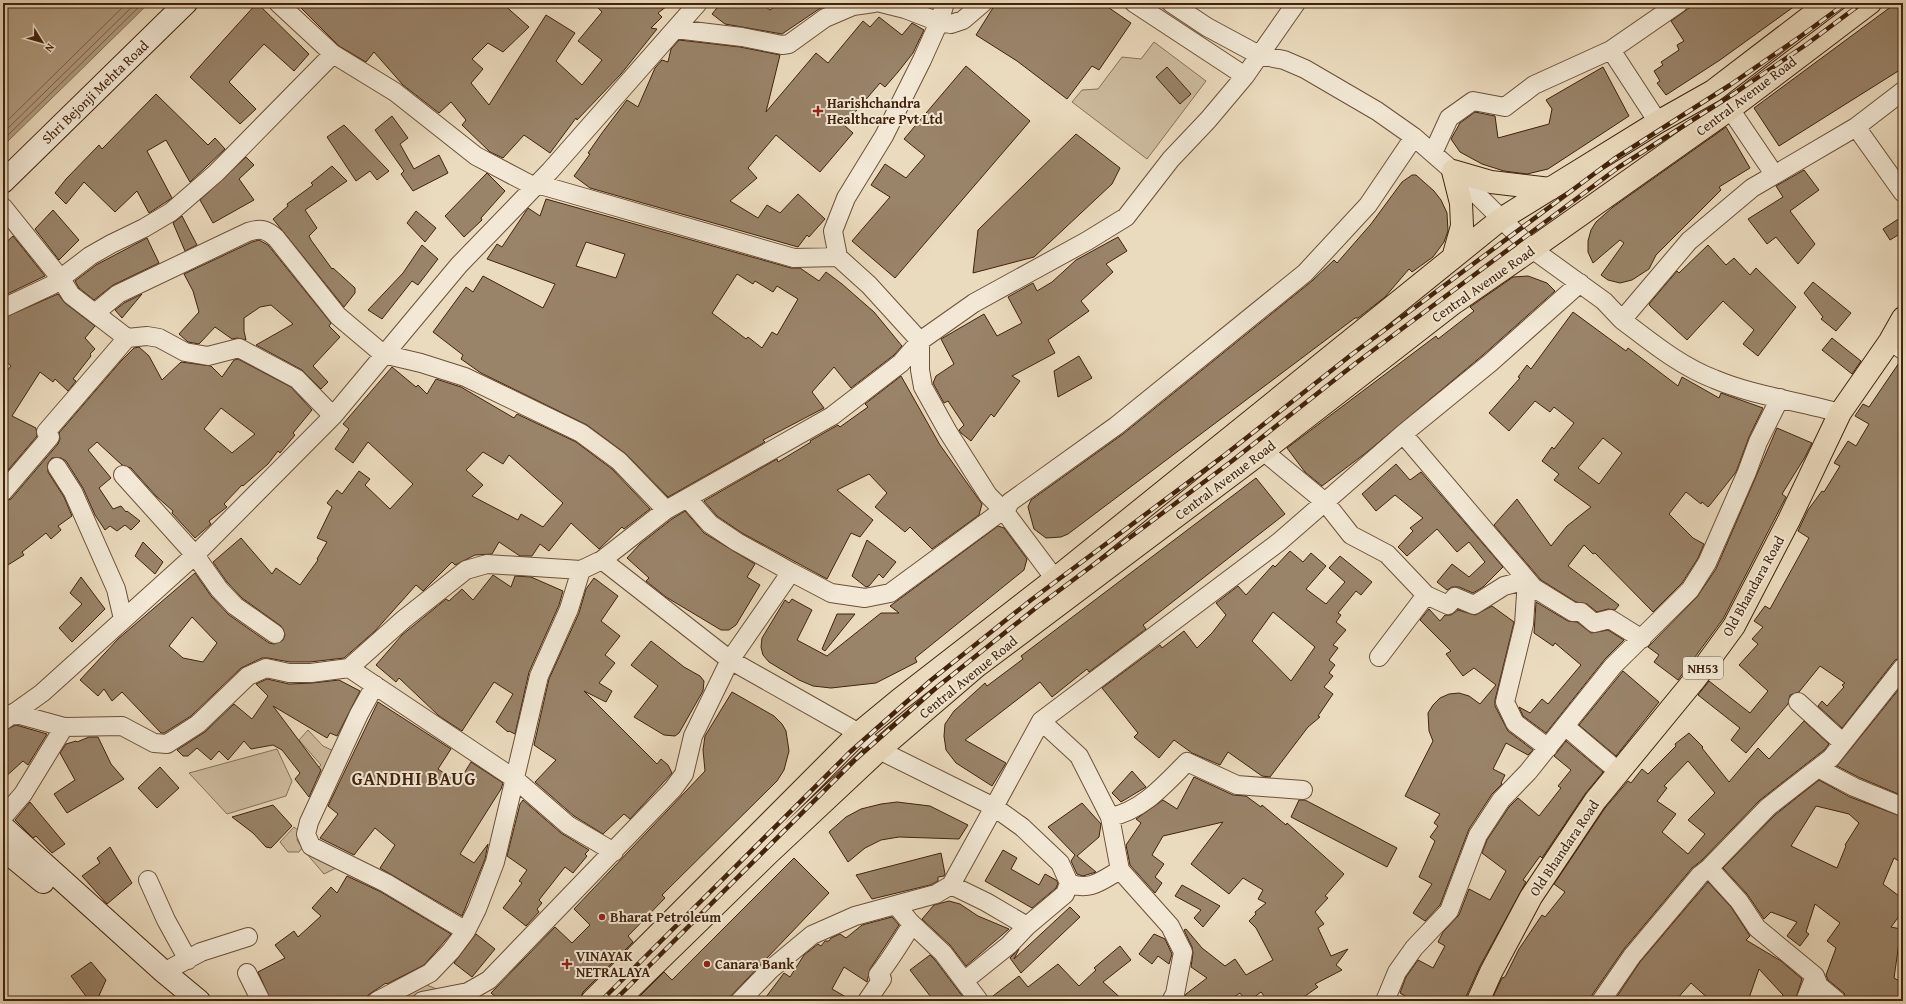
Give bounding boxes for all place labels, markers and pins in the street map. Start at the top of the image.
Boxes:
place label: Harishchandra Healthcare Pvt Ltd [827,93,943,129]
marker: Harishchandra Healthcare Pvt Ltd [812,105,824,117]
place label: Bharat Petroleum [610,907,721,927]
marker: Bharat Petroleum [597,912,607,922]
place label: VINAYAK NETRALAYA [576,946,650,982]
place label: Canara Bank [715,954,795,974]
marker: VINAYAK NETRALAYA [561,958,573,970]
marker: Canara Bank [702,959,712,969]

